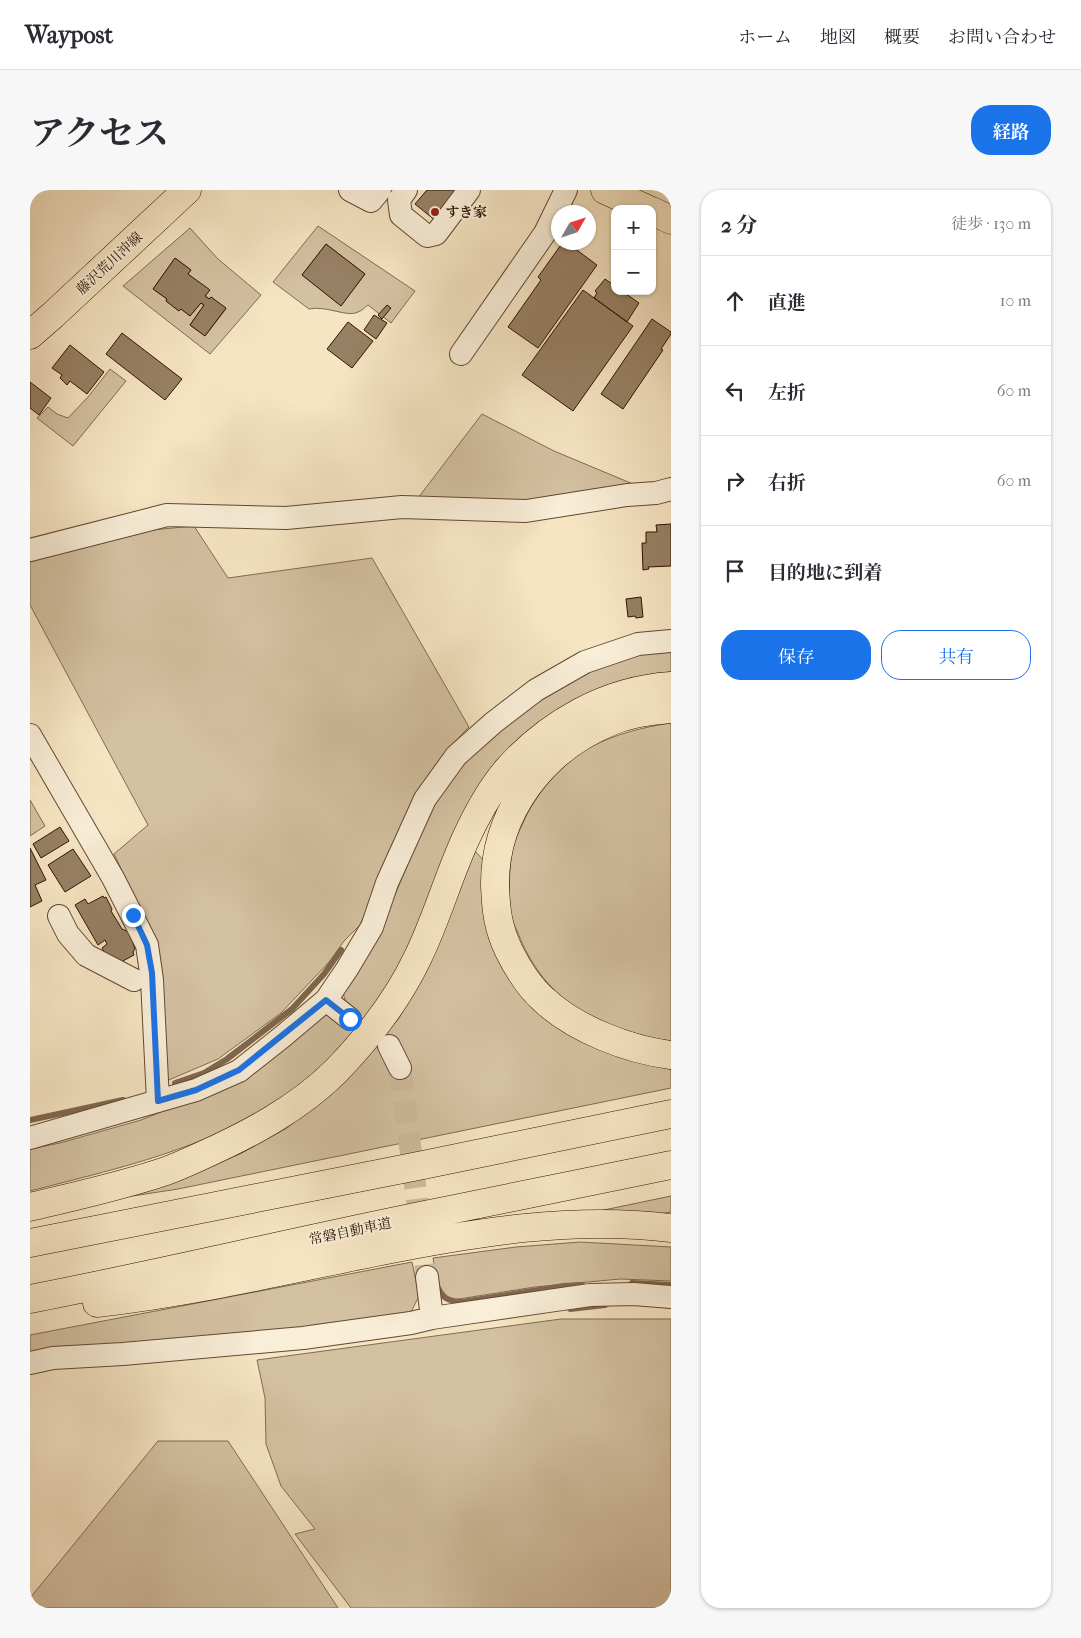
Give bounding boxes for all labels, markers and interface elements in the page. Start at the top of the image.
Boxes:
text: Waypost [25,21,113,49]
text: ホーム [738,27,792,48]
text: 地図 [820,27,856,48]
text: 概要 [884,27,920,48]
text: お問い合わせ [948,27,1056,48]
button: 経路 [971,105,1051,155]
text: アクセス [30,113,169,154]
place label: すき家 [445,204,487,221]
north arrow [551,205,596,250]
map controls [611,205,656,295]
button: + [611,205,656,250]
marker: すき家 [429,206,441,218]
text: 2 分 [721,213,757,237]
text: 徒歩 · 130 m [951,214,1031,233]
street label: 藤沢荒川沖線 [73,229,146,298]
button: − [611,250,656,295]
icon: ahead [721,287,749,315]
text: 10 m [1000,291,1031,310]
text: 直進 [768,292,806,314]
icon: left [721,377,749,405]
text: 60 m [997,381,1031,400]
text: 左折 [768,382,806,404]
icon: right [721,467,749,495]
text: 60 m [997,471,1031,490]
text: 右折 [768,472,806,494]
icon: arrive [721,557,749,585]
text: 目的地に到着 [768,562,882,584]
button: 保存 [721,630,871,680]
button: 共有 [881,630,1031,680]
route end [122,904,145,927]
route start [339,1008,362,1031]
street label: 常磐自動車道 [307,1214,393,1249]

